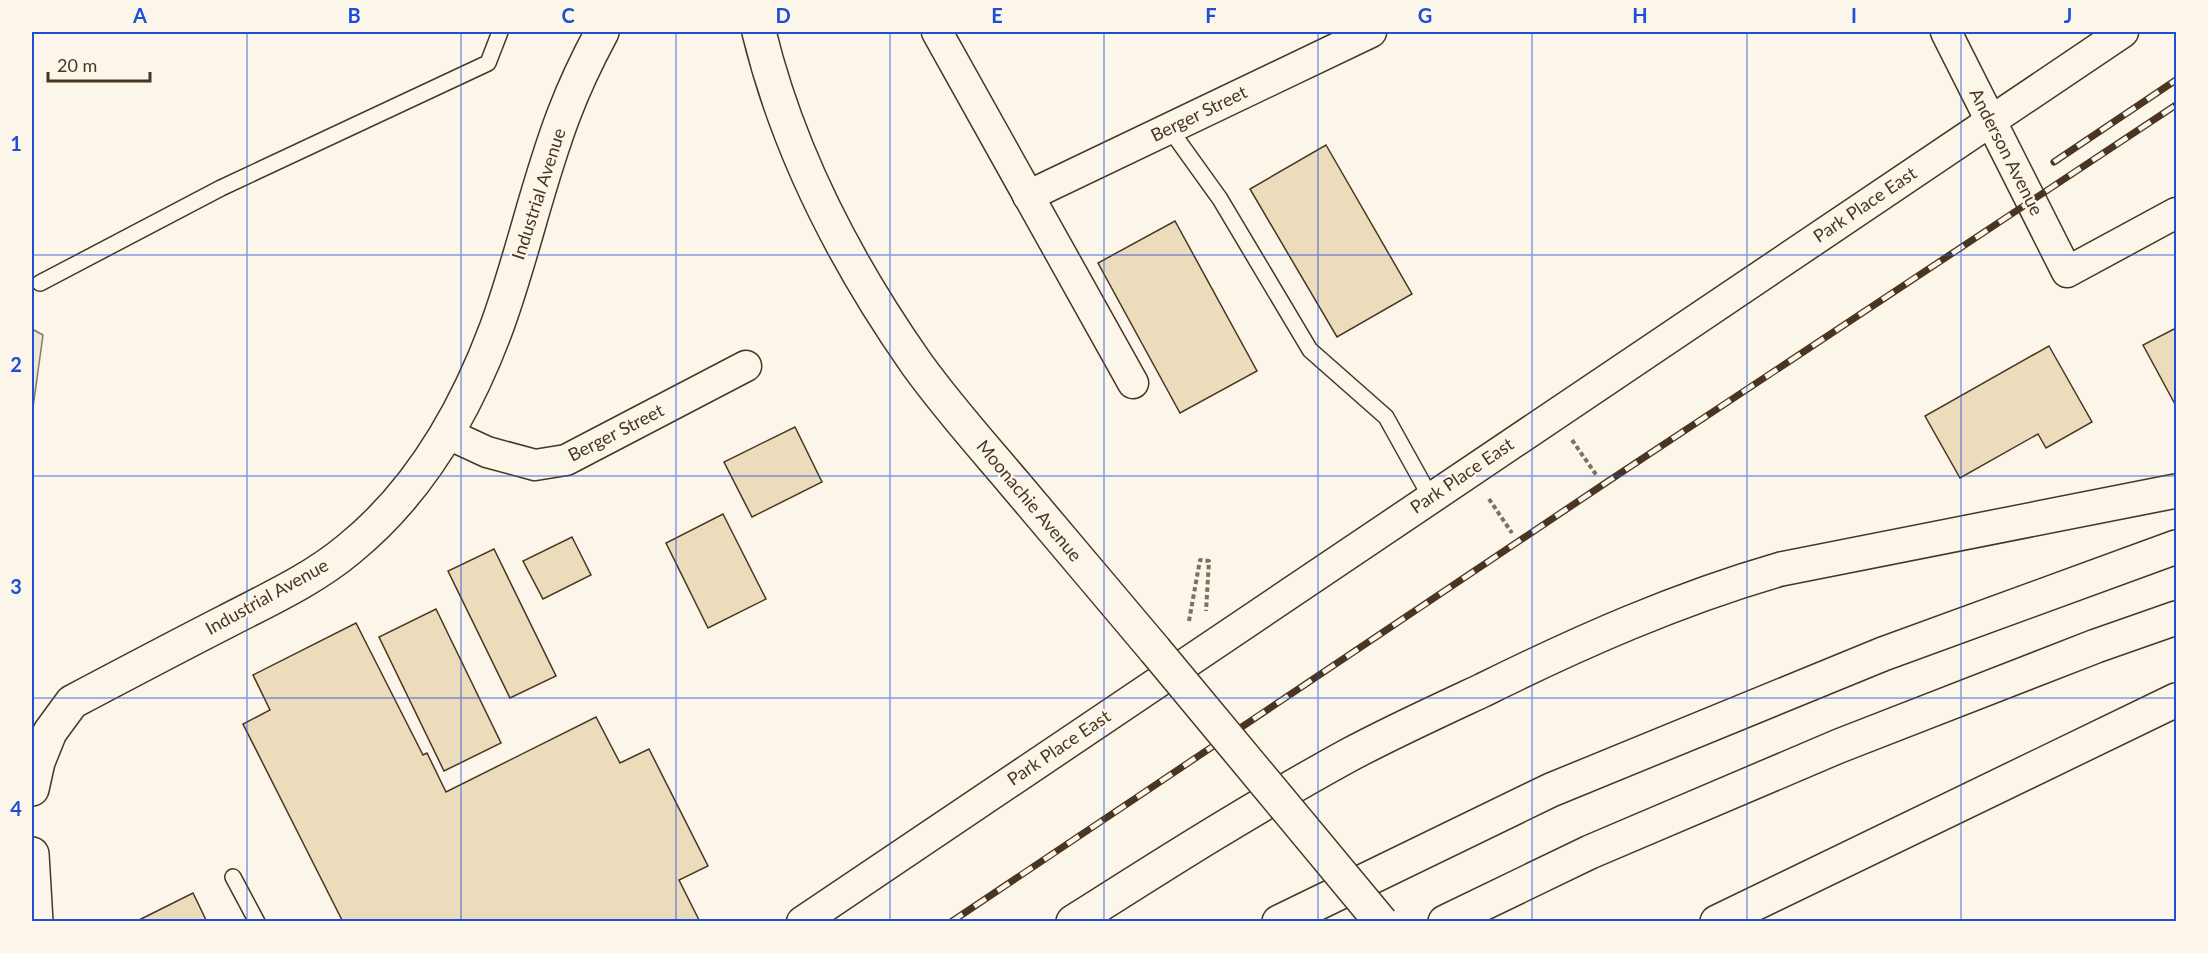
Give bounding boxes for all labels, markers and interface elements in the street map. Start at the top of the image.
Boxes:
text: A [132,3,147,27]
text: B [347,3,361,27]
text: C [561,3,575,27]
text: D [775,3,791,27]
text: E [991,3,1003,27]
text: F [1205,3,1217,27]
text: G [1418,3,1432,27]
text: H [1632,3,1648,27]
text: I [1851,3,1857,27]
text: J [2064,3,2072,27]
scale bar [48,45,150,83]
text: 20 m [57,54,97,76]
street label: Berger Street [1147,80,1251,146]
street label: Anderson Avenue [1965,84,2048,219]
street label: Industrial Avenue [506,125,570,262]
text: 1 [10,131,22,155]
street label: Park Place East [1809,161,1921,247]
text: 2 [10,352,22,376]
street label: Berger Street [564,398,667,466]
street label: Park Place East [1406,432,1518,518]
street label: Moonachie Avenue [973,435,1087,566]
street label: Industrial Avenue [201,553,332,639]
text: 3 [10,574,22,598]
street label: Park Place East [1003,704,1115,790]
text: 4 [10,796,22,820]

